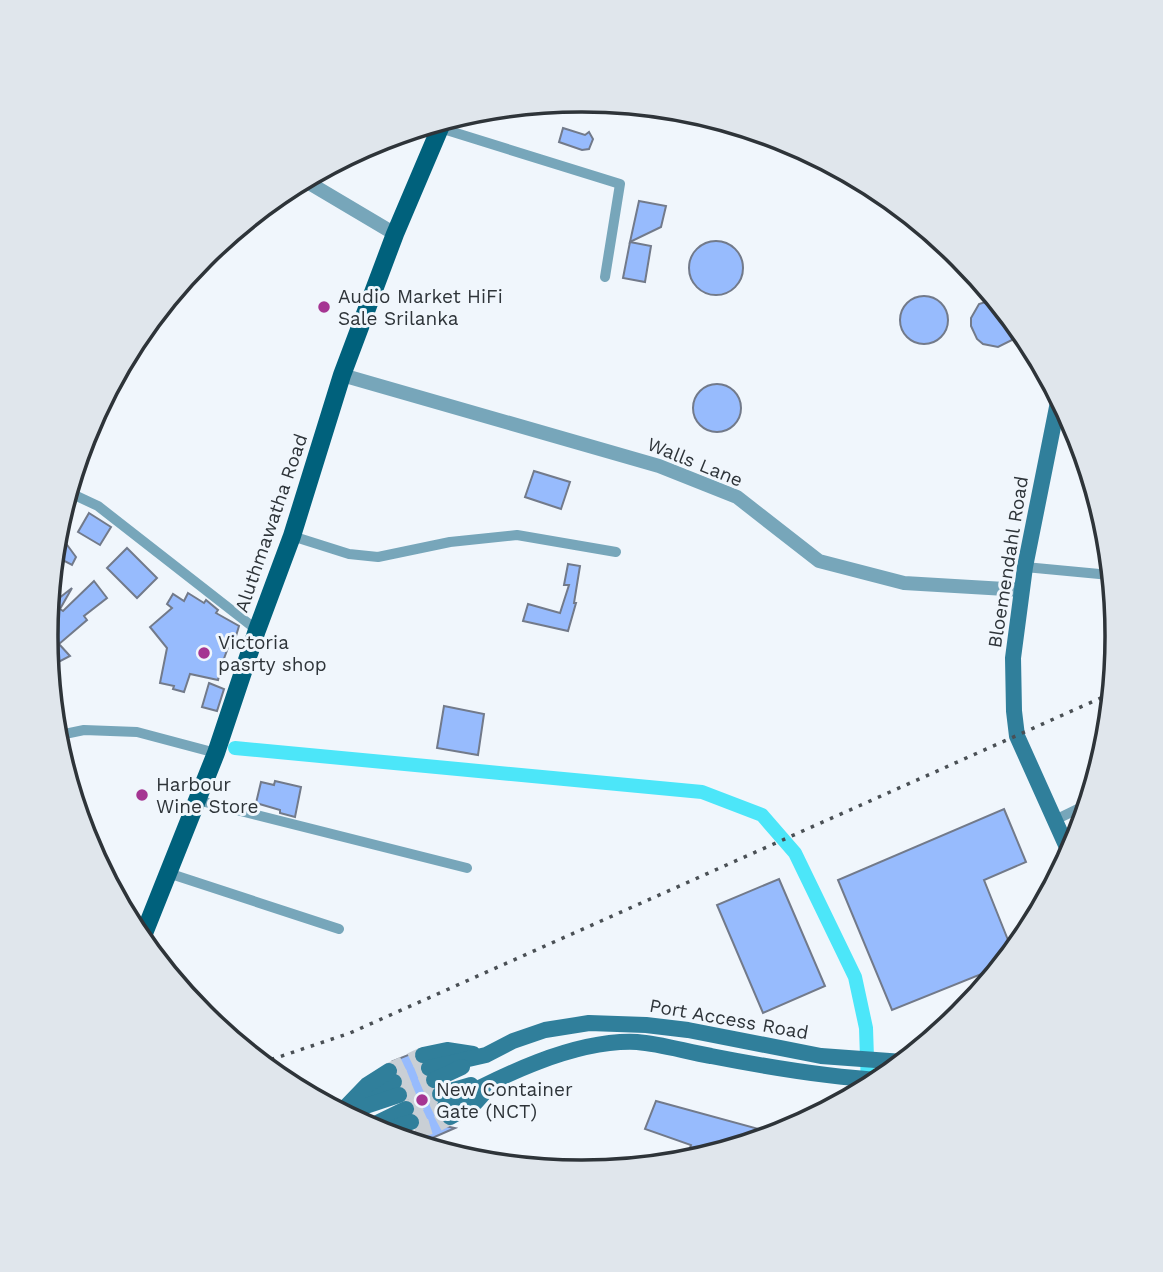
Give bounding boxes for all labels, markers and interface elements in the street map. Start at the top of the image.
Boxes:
place label: Audio Market HiFi Sale Srilanka [338,285,503,330]
marker: Audio Market HiFi Sale Srilanka [316,299,332,315]
street label: Aluthmawatha Road [230,431,312,615]
street label: Walls Lane [644,432,746,492]
street label: Bloemendahl Road [983,474,1033,650]
place label: Victoria pasrty shop [218,631,327,676]
marker: Victoria pasrty shop [196,645,212,661]
place label: Harbour Wine Store [156,773,258,818]
marker: Harbour Wine Store [134,787,150,803]
street label: Port Access Road [648,994,810,1044]
place label: New Container Gate (NCT) [436,1078,573,1123]
marker: New Container Gate (NCT) [414,1092,430,1108]

